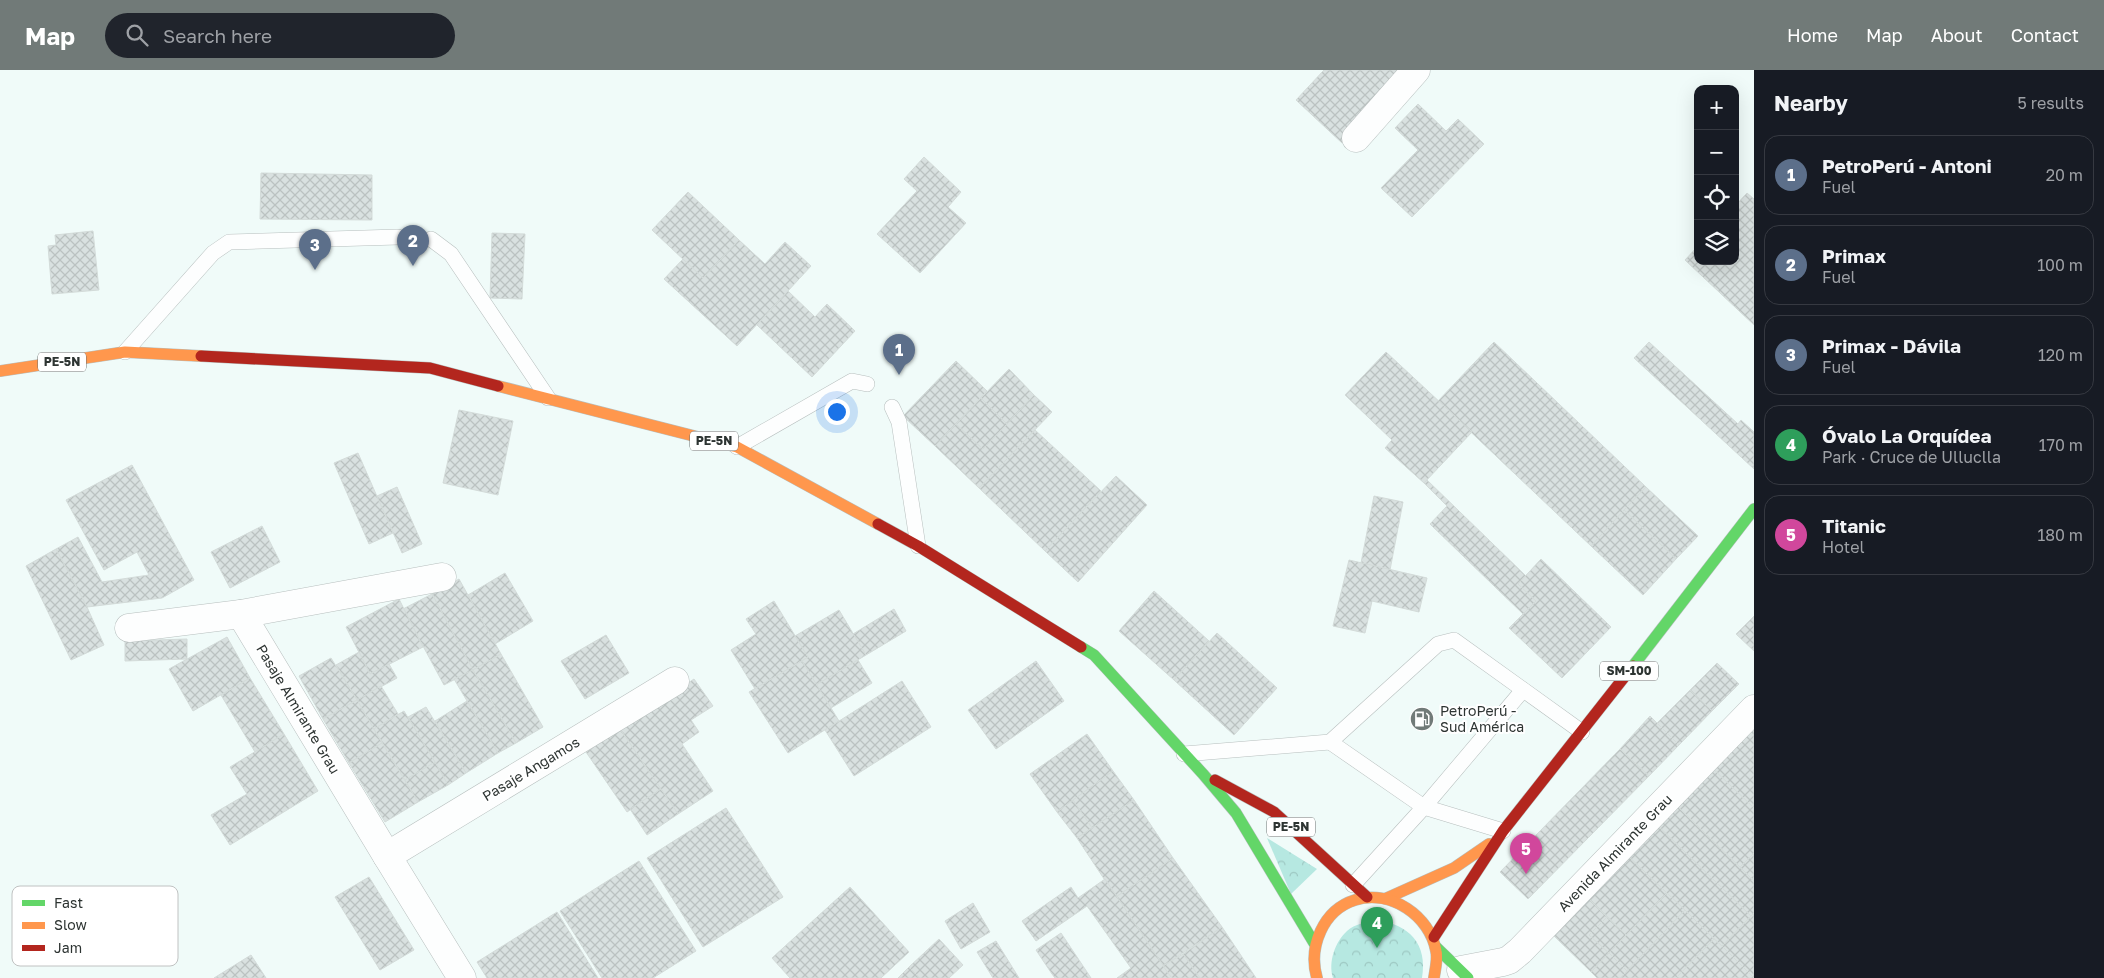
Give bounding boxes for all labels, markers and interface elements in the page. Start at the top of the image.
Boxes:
search box [105,13,455,58]
text: Map [25,21,75,50]
icon: search [123,21,151,49]
text: Search here [163,24,272,47]
text: Home [1787,24,1838,46]
text: Map [1866,24,1903,46]
text: About [1931,24,1983,46]
text: Contact [2011,24,2079,46]
map controls [1694,85,1739,265]
button: + [1694,85,1739,130]
text: Nearby [1774,90,1848,116]
text: 5 results [2018,93,2084,113]
button: − [1694,130,1739,175]
text: PetroPerú - Antoni [1822,154,1992,177]
text: 1 [1787,165,1795,185]
text: 20 m [2046,165,2083,185]
button: locate [1694,175,1739,220]
text: Fuel [1822,177,1856,197]
button: layers [1694,220,1739,265]
pin: 2 [397,225,429,266]
pin: 3 [299,229,331,270]
text: Primax [1822,244,1886,267]
text: 2 [1786,255,1796,275]
text: 100 m [2037,255,2083,275]
text: Fuel [1822,267,1856,287]
pin: 1 [883,334,915,375]
text: Primax - Dávila [1822,334,1961,357]
text: 3 [1786,345,1796,365]
text: 120 m [2038,345,2083,365]
road number: PE-5N [38,352,86,372]
text: Fuel [1822,357,1856,377]
your location [824,399,850,425]
text: Óvalo La Orquídea [1822,424,1991,447]
road number: PE-5N [690,432,738,451]
text: 4 [1786,435,1796,455]
text: 170 m [2039,435,2083,455]
text: Park · Cruce de Ulluclla [1822,447,2001,467]
text: Titanic [1822,514,1886,537]
text: 5 [1786,525,1796,545]
text: 180 m [2037,525,2083,545]
text: Hotel [1822,537,1865,557]
street label: Pasaje Almirante Grau [253,641,344,776]
road number: SM-100 [1600,662,1658,680]
place label: PetroPerú - Sud América [1440,702,1524,735]
fuel station icon: PetroPerú - Sud América [1409,706,1435,732]
street label: Pasaje Angamos [479,733,582,804]
street label: Avenida Almirante Grau [1554,790,1675,915]
road number: PE-5N [1267,818,1315,836]
pin: 5 [1510,833,1542,874]
legend [12,886,178,966]
text: Fast [54,894,83,911]
pin: 4 [1361,907,1393,948]
text: Slow [54,916,87,933]
text: Jam [54,939,82,956]

